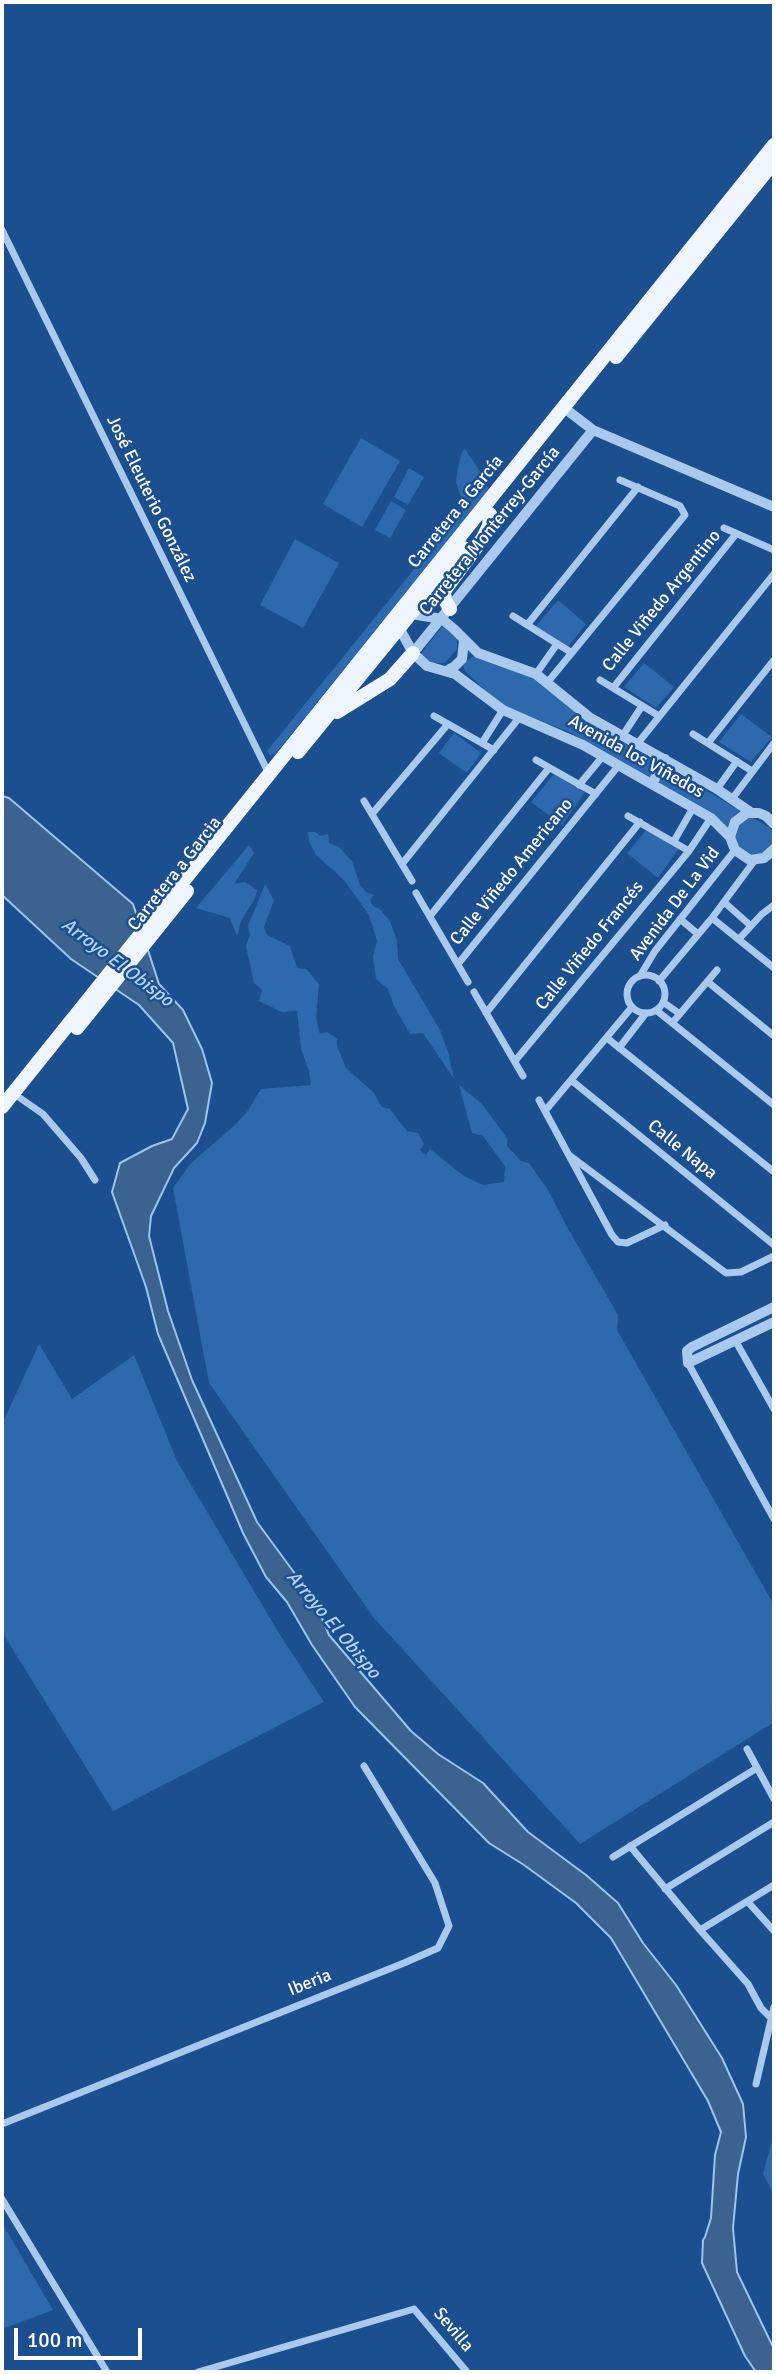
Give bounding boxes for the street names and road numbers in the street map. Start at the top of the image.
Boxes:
street label: José Eleuterio González [101,412,201,586]
street label: Carretera Monterrey-García [415,442,565,620]
street label: Carretera a García [404,451,508,573]
street label: Calle Viñedo Argentino [598,526,726,676]
street label: Avenida los Viñedos [564,711,708,803]
street label: Calle Viñedo Americano [446,794,578,950]
street label: Carretera a Garcia [124,812,226,936]
street label: Avenida De La Vid [625,843,725,965]
street label: Calle Viñedo Francés [531,877,649,1015]
street label: Calle Napa [643,1115,721,1185]
street label: Iberia [285,1965,335,2001]
street label: Sevilla [428,2303,478,2357]

